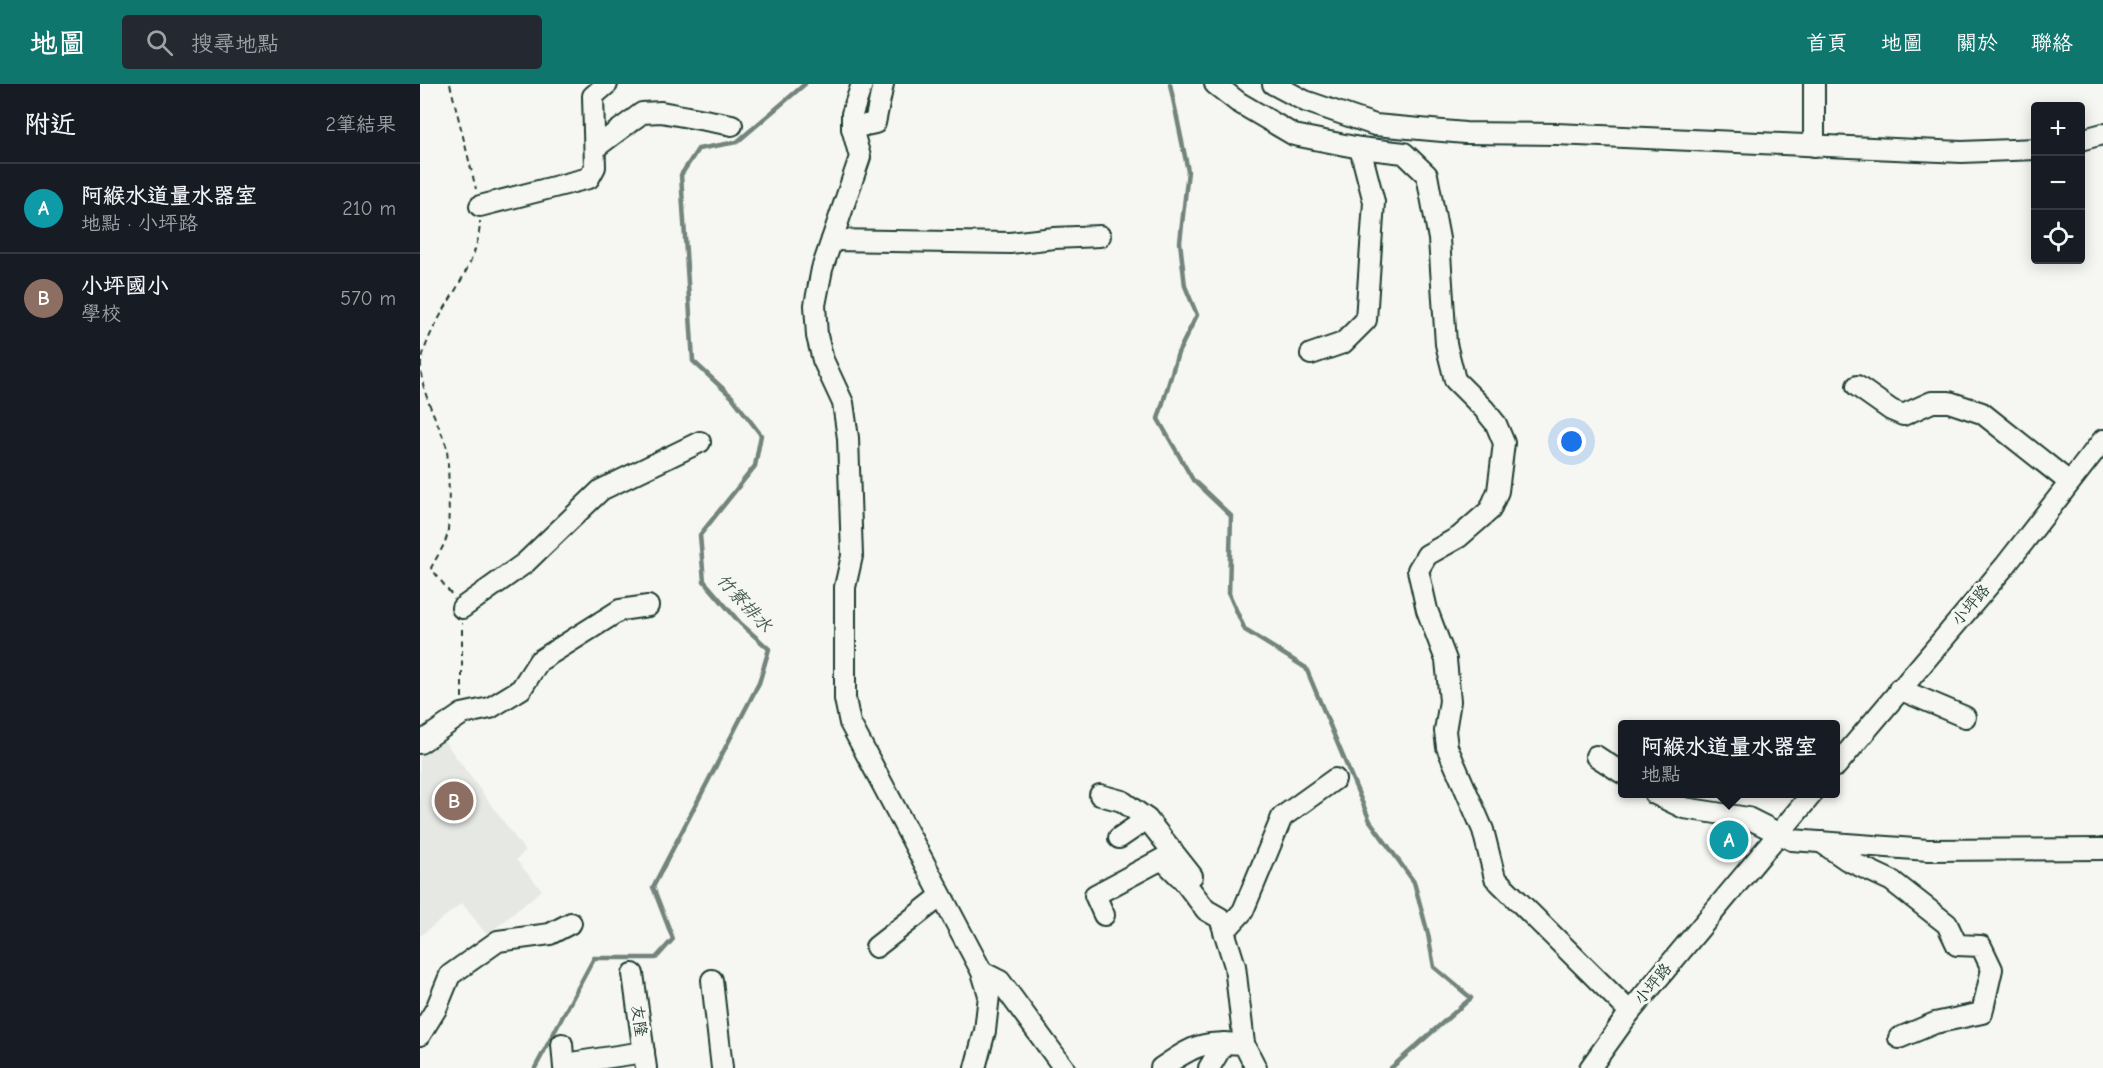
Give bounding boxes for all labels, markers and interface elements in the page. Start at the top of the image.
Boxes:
search box [122,15,542,69]
icon: search [143,26,176,59]
text: 地圖 [30,28,86,60]
text: 搜尋地點 [191,31,279,57]
text: 首頁 [1806,31,1848,55]
text: 地圖 [1881,31,1923,55]
text: 關於 [1956,31,1998,55]
text: 聯絡 [2031,31,2073,55]
map controls [2031,102,2085,264]
button: + [2031,102,2085,156]
text: 附近 [24,110,76,140]
text: 2筆結果 [326,113,396,136]
button: − [2031,156,2085,210]
text: 阿緱水道量水器室 [81,183,257,209]
text: A [38,197,49,220]
text: 210 m [342,197,396,220]
button: locate [2031,210,2085,264]
text: 地點 · 小坪路 [81,212,198,235]
text: 小坪國小 [81,273,169,299]
text: B [37,287,50,310]
text: 570 m [340,287,396,310]
text: 學校 [81,302,121,325]
your location [1557,427,1586,456]
water label: 竹寮排水 [712,570,777,637]
street label: 小坪路 [1948,581,1994,629]
popup [1618,720,1840,798]
text: 阿緱水道量水器室 [1641,734,1817,760]
text: 地點 [1641,763,1681,786]
pin: B [435,778,474,824]
pin: A [1710,818,1748,862]
street label: 小坪路 [1631,960,1675,1008]
street label: 友隆 [628,1004,650,1038]

